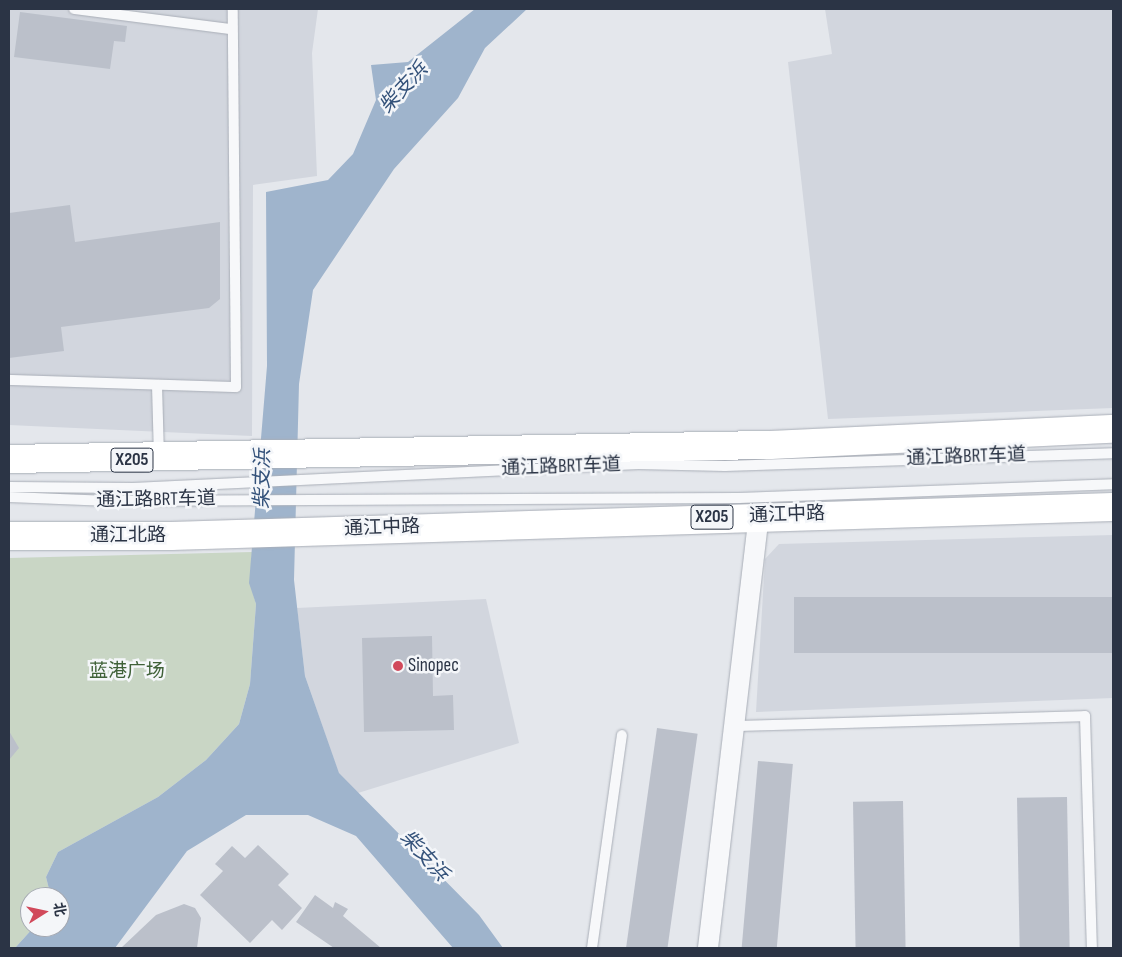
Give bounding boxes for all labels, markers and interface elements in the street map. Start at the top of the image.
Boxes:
water label: 柴支浜 [375,58,433,118]
road number: X205 [110,444,154,476]
street label: 通江路BRT车道 [906,444,1026,470]
water label: 柴支浜 [250,449,276,509]
street label: 通江路BRT车道 [501,454,621,480]
street label: 通江路BRT车道 [96,488,216,512]
road number: X205 [690,502,734,532]
street label: 通江中路 [749,502,825,528]
street label: 通江中路 [344,515,420,541]
street label: 通江北路 [90,525,166,547]
place label: Sinopec [408,655,459,677]
marker: Sinopec [392,660,404,672]
park label: 蓝港广场 [89,661,165,683]
water label: 柴支浜 [395,826,453,886]
north arrow [20,887,70,937]
text: 北 [50,901,69,918]

